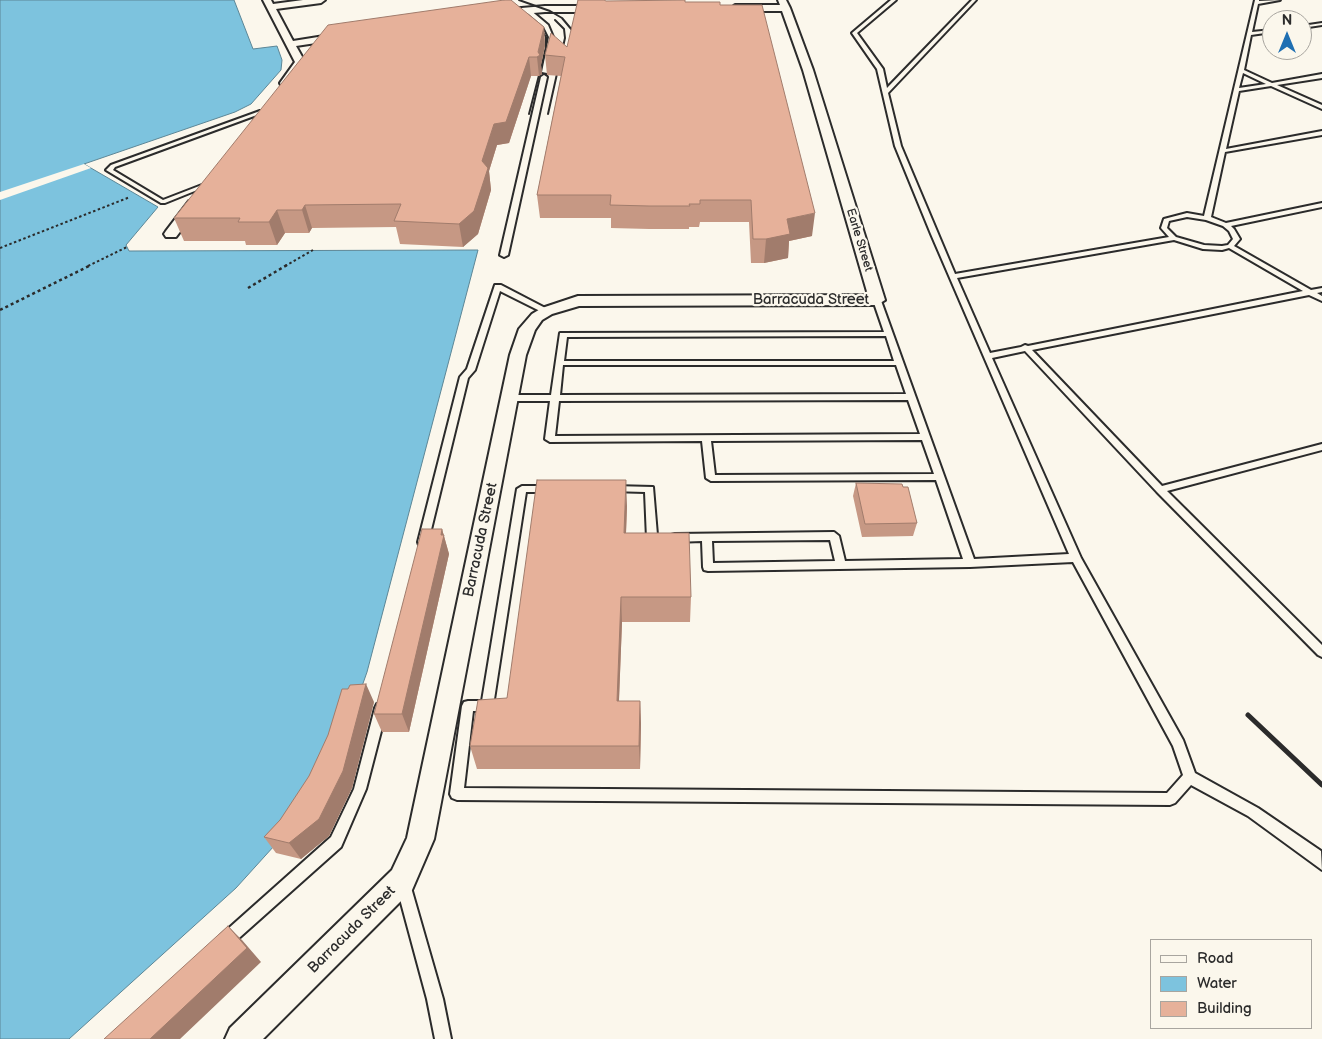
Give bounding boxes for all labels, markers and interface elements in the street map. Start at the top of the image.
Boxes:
north arrow [1262,10,1312,60]
text: N [1282,12,1292,29]
street label: Earle Street [843,207,875,273]
street label: Barracuda Street [753,291,869,309]
street label: Barracuda Street [460,481,502,599]
street label: Barracuda Street [304,882,400,978]
legend [1150,939,1312,1029]
text: Road [1197,949,1233,968]
text: Water [1197,974,1237,993]
text: Building [1197,999,1252,1018]

